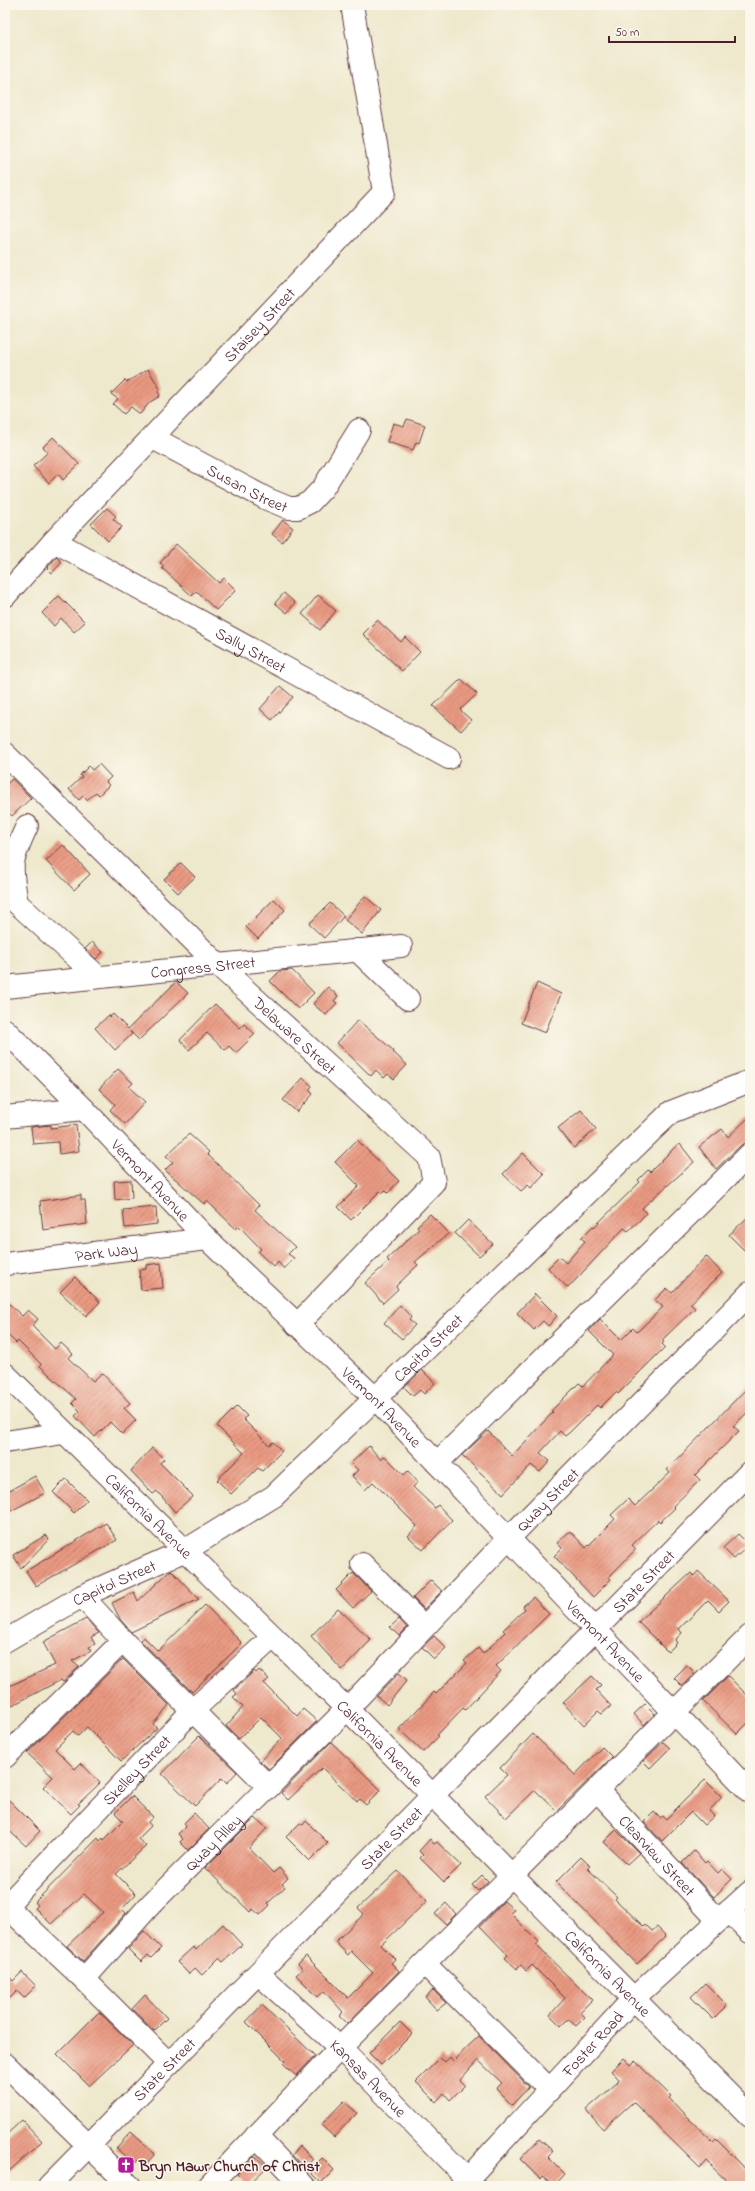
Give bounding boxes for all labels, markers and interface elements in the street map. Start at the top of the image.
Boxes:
scale bar [609,18,735,44]
text: 50 m [615,24,639,42]
street label: Staisey Street [219,282,302,369]
street label: Susan Street [202,459,292,520]
street label: Sally Street [210,622,291,681]
street label: Congress Street [150,951,257,986]
street label: Delaware Street [246,991,341,1082]
street label: Vermont Avenue [104,1134,195,1228]
street label: Park Way [74,1238,139,1269]
street label: Capitol Street [389,1309,470,1388]
street label: Vermont Avenue [334,1361,427,1454]
street label: Quay Street [511,1463,586,1538]
street label: California Avenue [99,1468,198,1566]
street label: State Street [607,1544,682,1620]
street label: Capitol Street [68,1554,161,1613]
street label: Vermont Avenue [559,1595,650,1689]
street label: California Avenue [330,1695,428,1794]
street label: Skelley Street [98,1730,178,1812]
street label: State Street [355,1801,430,1877]
street label: Quay Alley [180,1810,249,1878]
street label: Clearview Street [612,1810,701,1903]
street label: California Avenue [558,1925,656,2024]
street label: Foster Road [557,2006,630,2084]
street label: State Street [128,2033,203,2108]
street label: Kansas Avenue [324,2034,412,2124]
church icon: Bryn Mawr Church of Christ [116,2155,136,2175]
place label: Bryn Mawr Church of Christ [138,2155,321,2180]

